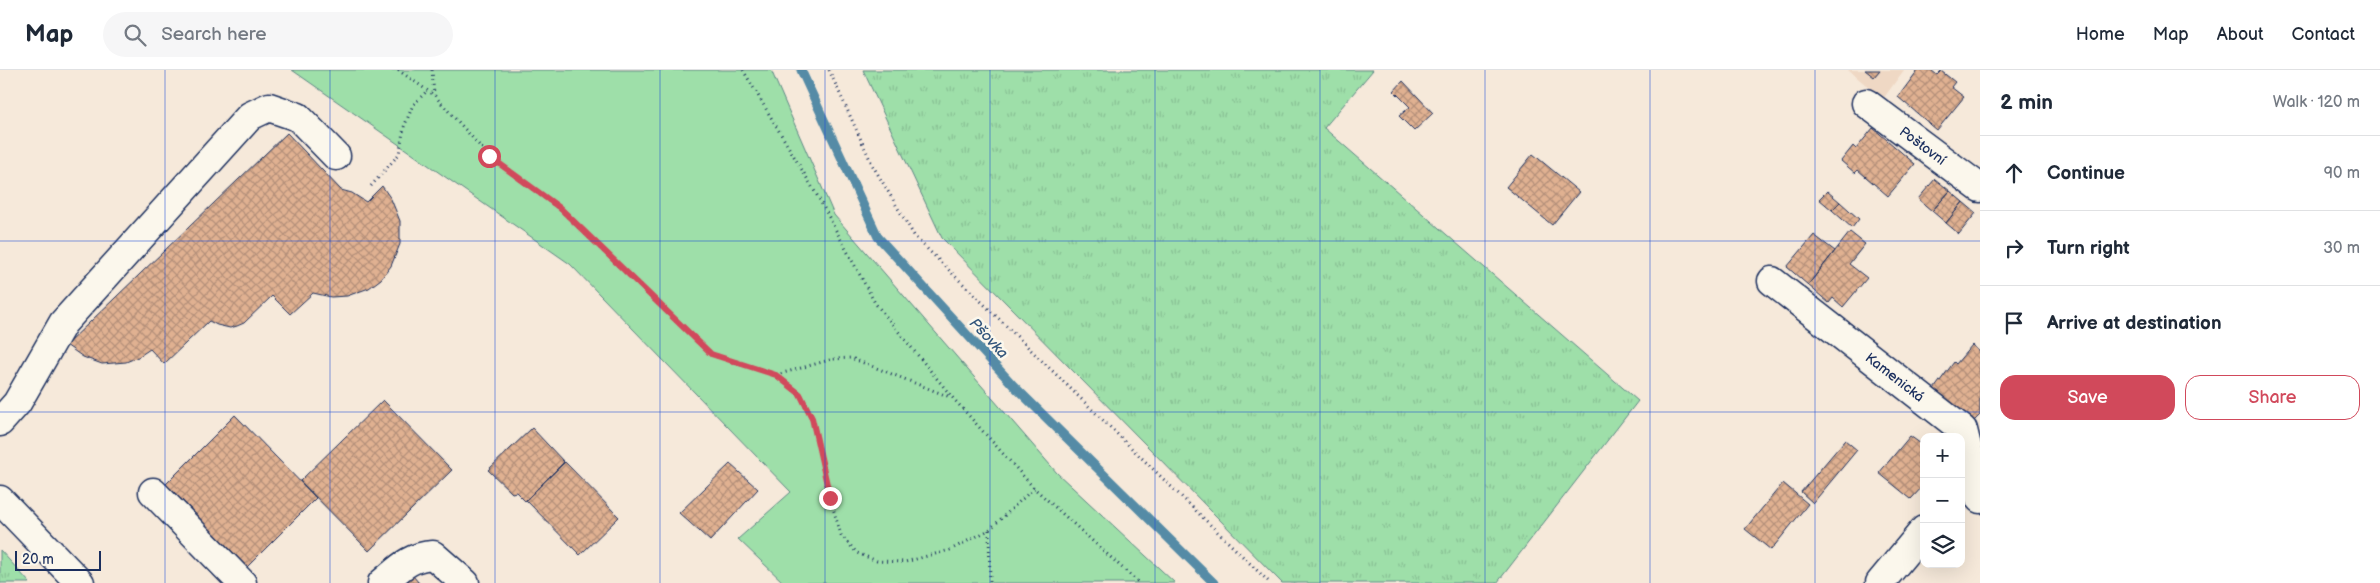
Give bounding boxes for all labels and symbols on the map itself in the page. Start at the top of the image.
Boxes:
street label: Poštovní [1896,123,1950,169]
route start [478,145,501,168]
water label: Pšovka [965,314,1012,363]
street label: Kamenická [1862,349,1928,406]
route end [819,487,842,510]
scale bar [15,548,101,571]

